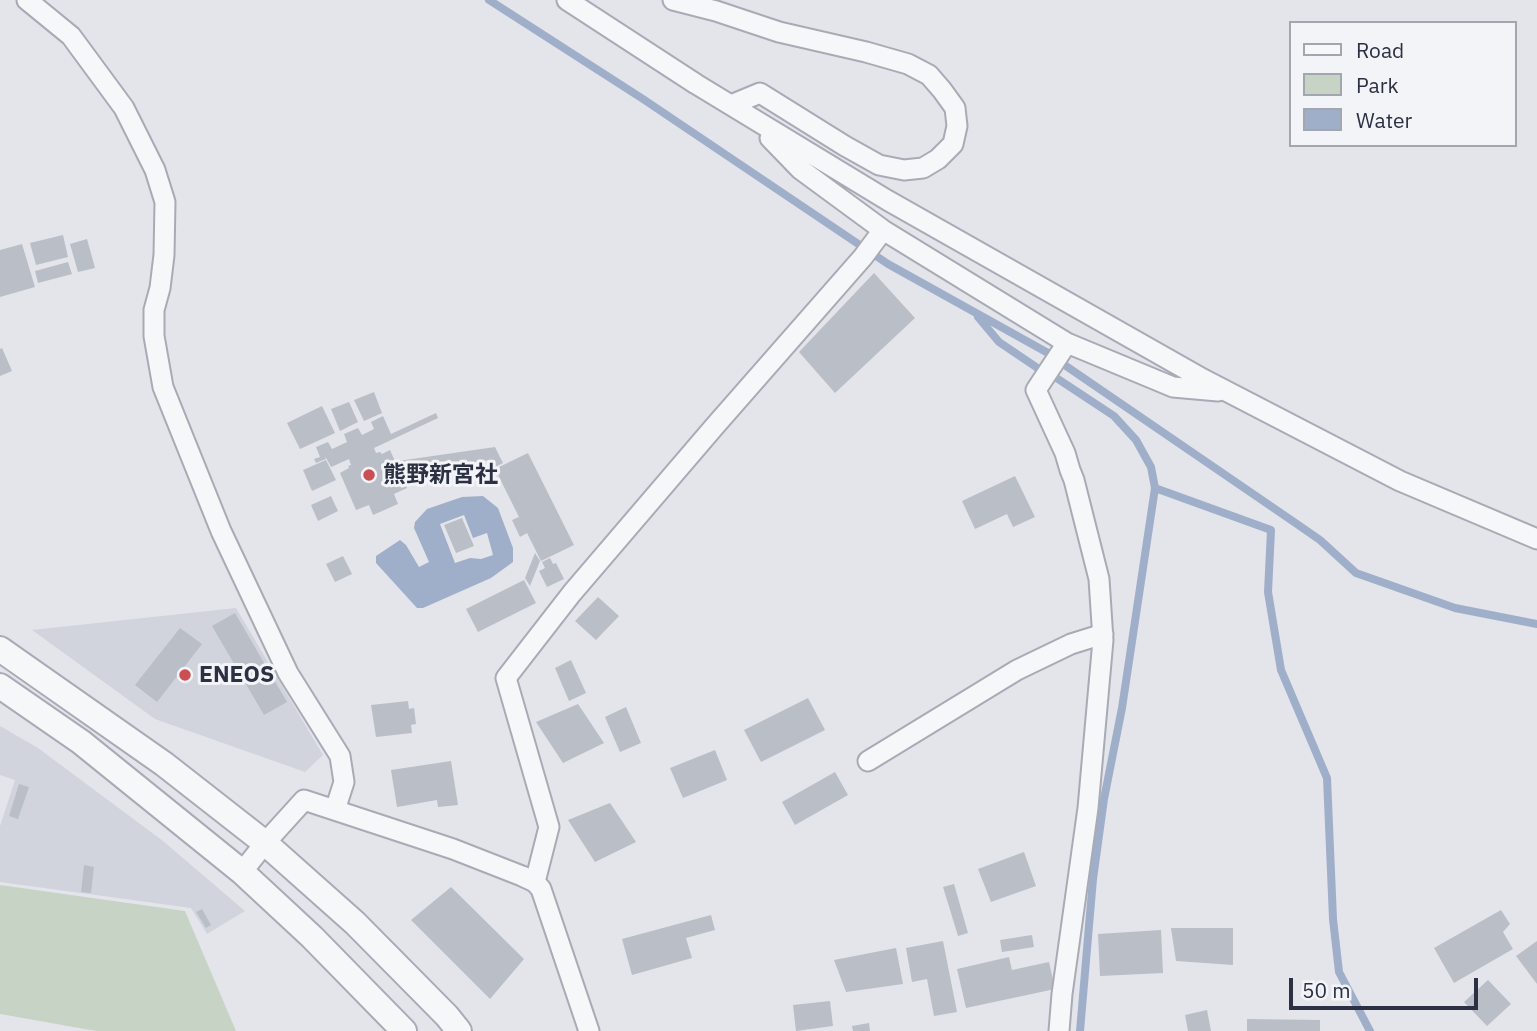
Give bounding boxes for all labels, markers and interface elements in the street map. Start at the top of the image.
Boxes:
legend [1288,21,1516,147]
text: Road [1356,36,1404,64]
text: Park [1356,71,1399,99]
text: Water [1356,106,1412,134]
place label: 熊野新宮社 [383,461,498,489]
marker: 熊野新宮社 [361,467,377,483]
place label: ENEOS [199,661,274,689]
marker: ENEOS [177,667,193,683]
scale bar [1292,964,1481,1008]
text: 50 m [1302,976,1351,1004]

